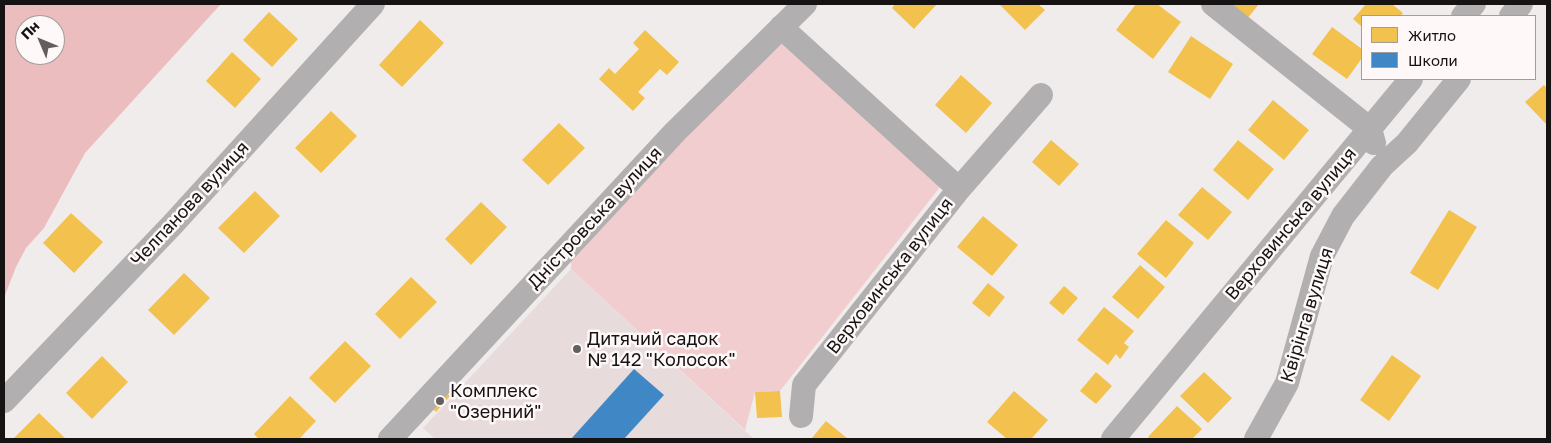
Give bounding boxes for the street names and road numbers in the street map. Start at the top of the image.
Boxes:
street label: Челпанова вулиця [126,137,254,271]
street label: Дністровська вулиця [524,142,666,294]
street label: Верховинська вулиця [1221,143,1361,305]
street label: Верховинська вулиця [822,194,958,358]
street label: Квірінга вулиця [1276,245,1338,385]

